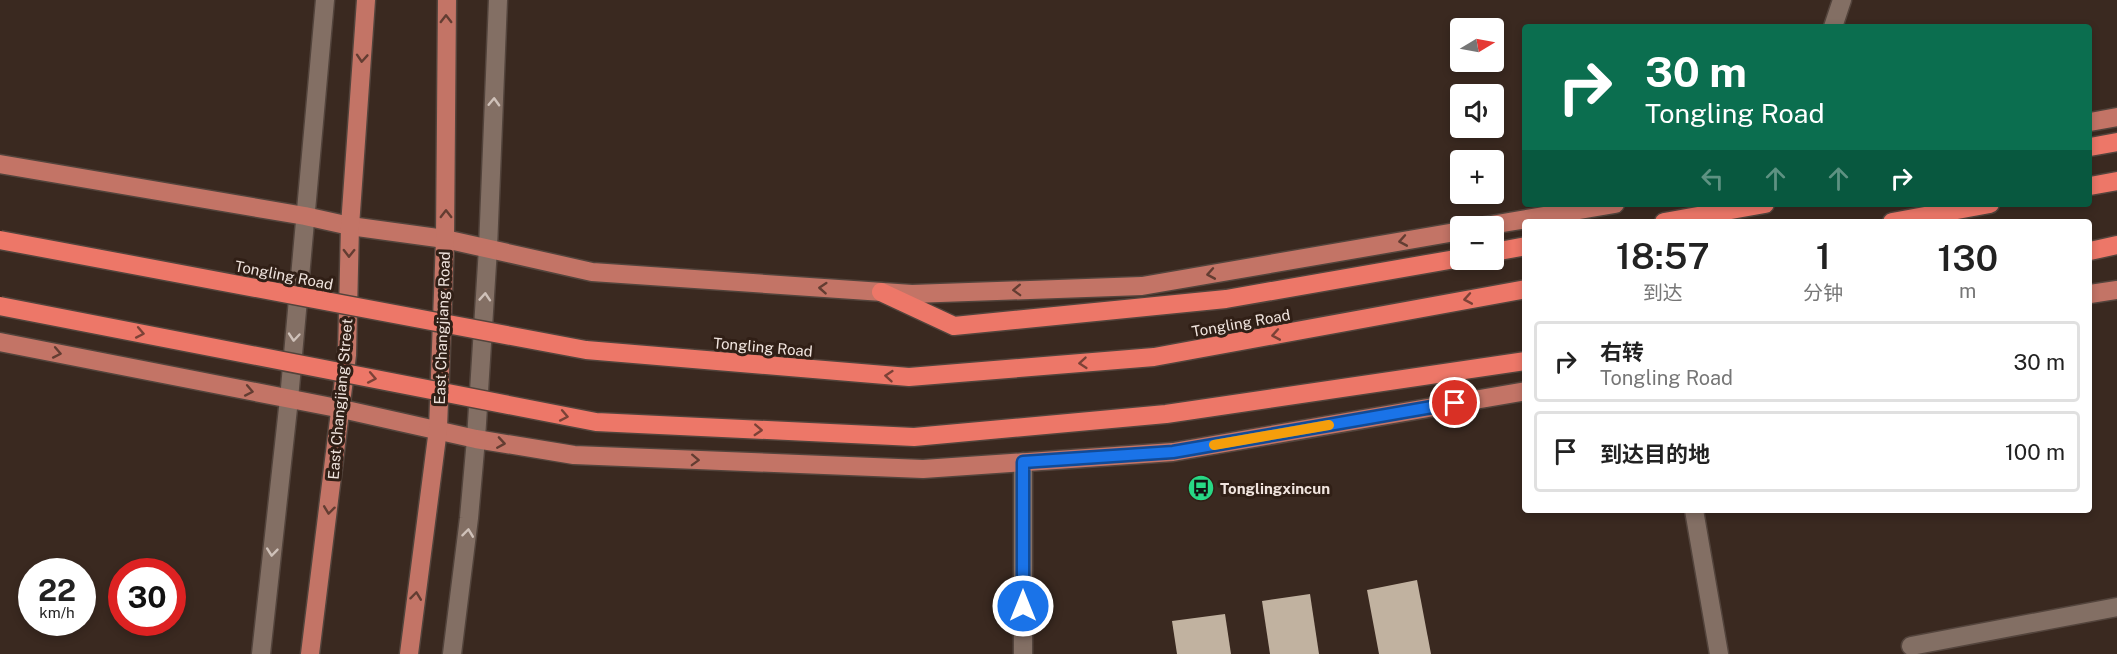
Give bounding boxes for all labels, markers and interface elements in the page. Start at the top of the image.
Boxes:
one-way arrow [440,14,453,23]
north arrow [1450,18,1504,72]
map controls [1450,18,1504,270]
text: 30 m [1645,47,1747,96]
icon: right [1546,48,1624,126]
one-way arrow [356,54,369,63]
button: sound [1450,84,1504,138]
text: Tongling Road [1645,97,1825,129]
one-way arrow [487,98,500,107]
button: + [1450,150,1504,204]
icon: left [1696,162,1729,195]
icon: ahead [1759,162,1792,195]
icon: ahead [1822,162,1855,195]
icon: right [1885,162,1918,195]
one-way arrow [440,209,452,218]
button: − [1450,216,1504,270]
one-way arrow [1399,234,1408,246]
text: 18:57 [1616,235,1710,277]
text: 1 [1816,235,1831,277]
text: 130 [1937,237,1998,279]
one-way arrow [343,248,356,257]
street label: East Changjiang Road [431,251,453,405]
street label: Tongling Road [233,257,335,293]
one-way arrow [1207,267,1217,280]
text: m [1959,279,1976,303]
text: 到达 [1643,281,1683,305]
text: 分钟 [1803,281,1843,305]
one-way arrow [818,282,827,295]
one-way arrow [1013,284,1022,297]
one-way arrow [478,293,491,302]
one-way arrow [1463,293,1473,305]
street label: Tongling Road [1190,306,1292,340]
street label: East Changjiang Street [324,318,356,480]
one-way arrow [135,326,145,339]
one-way arrow [1271,328,1281,340]
one-way arrow [288,333,301,342]
street label: Tongling Road [713,334,813,360]
text: 右转 [1600,339,1644,365]
icon: right [1549,345,1582,378]
one-way arrow [52,346,62,359]
text: 30 m [2013,349,2065,375]
one-way arrow [1079,356,1088,369]
text: Tongling Road [1600,366,1733,390]
one-way arrow [885,369,894,382]
one-way arrow [367,371,377,384]
pin [1429,377,1480,428]
one-way arrow [243,384,253,397]
icon: arrive [1438,386,1471,419]
one-way arrow [559,409,569,422]
one-way arrow [754,423,763,436]
icon: arrive [1549,435,1582,468]
one-way arrow [496,436,506,449]
text: 100 m [2005,439,2065,465]
text: 到达目的地 [1600,441,1710,467]
one-way arrow [691,453,700,466]
bus stop icon: Tonglingxincun [1186,473,1216,503]
place label: Tonglingxincun [1220,480,1330,497]
one-way arrow [323,505,336,514]
one-way arrow [461,529,473,538]
one-way arrow [267,548,279,557]
speed limit sign: 30 [108,558,186,636]
text: 22 [38,572,76,608]
position arrow [991,574,1055,638]
one-way arrow [409,591,422,601]
text: km/h [39,604,75,621]

